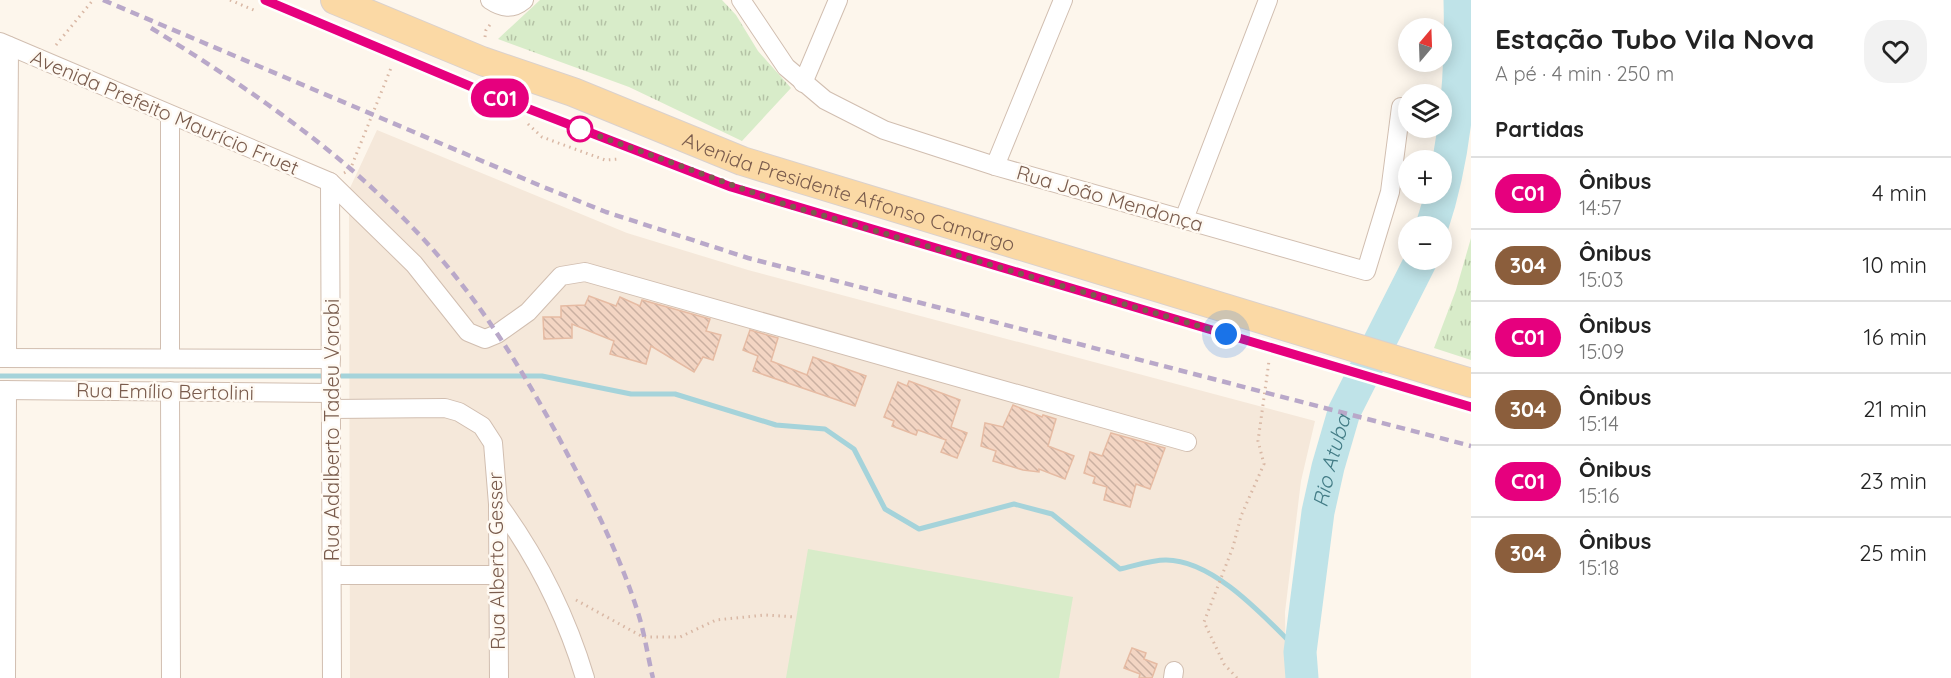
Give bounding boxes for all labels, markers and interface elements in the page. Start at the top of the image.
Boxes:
north arrow [1398,18,1452,72]
map controls [1398,18,1452,270]
button: heart [1864,20,1927,83]
text: Estação Tubo Vila Nova [1495,21,1814,56]
street label: Avenida Prefeito Maurício Fruet [27,44,303,180]
text: A pé · 4 min · 250 m [1495,61,1674,86]
line badge: C01 [466,78,534,118]
button: layers [1398,84,1452,138]
text: C01 [483,85,517,111]
text: Partidas [1495,115,1584,143]
unlabelled marker [567,116,593,142]
street label: Avenida Presidente Affonso Camargo [679,126,1018,256]
button: + [1398,150,1452,204]
street label: Rua João Mendonça [1014,159,1206,237]
text: Ônibus [1579,167,1651,195]
text: 4 min [1872,179,1927,207]
text: C01 [1511,180,1545,206]
text: 14:57 [1579,195,1622,220]
button: − [1398,216,1452,270]
text: Ônibus [1579,239,1651,267]
text: 10 min [1862,251,1927,279]
text: 304 [1510,252,1546,278]
text: 15:03 [1579,267,1623,292]
street label: Rua Adalberto Tadeu Vorobi [319,299,344,561]
text: Ônibus [1579,311,1651,339]
your location [1211,319,1241,349]
text: 16 min [1864,323,1927,351]
text: C01 [1511,324,1545,350]
text: 15:09 [1579,339,1624,364]
street label: Rua Emílio Bertolini [76,377,254,405]
text: Ônibus [1579,383,1651,411]
text: 21 min [1863,395,1927,423]
text: 304 [1510,396,1546,422]
water label: Rio Atuba [1306,410,1356,510]
text: 15:14 [1579,411,1619,436]
text: Ônibus [1579,455,1651,483]
text: 23 min [1860,467,1927,495]
text: C01 [1511,468,1545,494]
street label: Rua Alberto Gesser [482,471,510,650]
text: 15:16 [1579,483,1619,508]
text: Ônibus [1579,527,1651,555]
text: 25 min [1859,539,1927,567]
text: 304 [1510,540,1546,566]
text: 15:18 [1579,555,1619,580]

